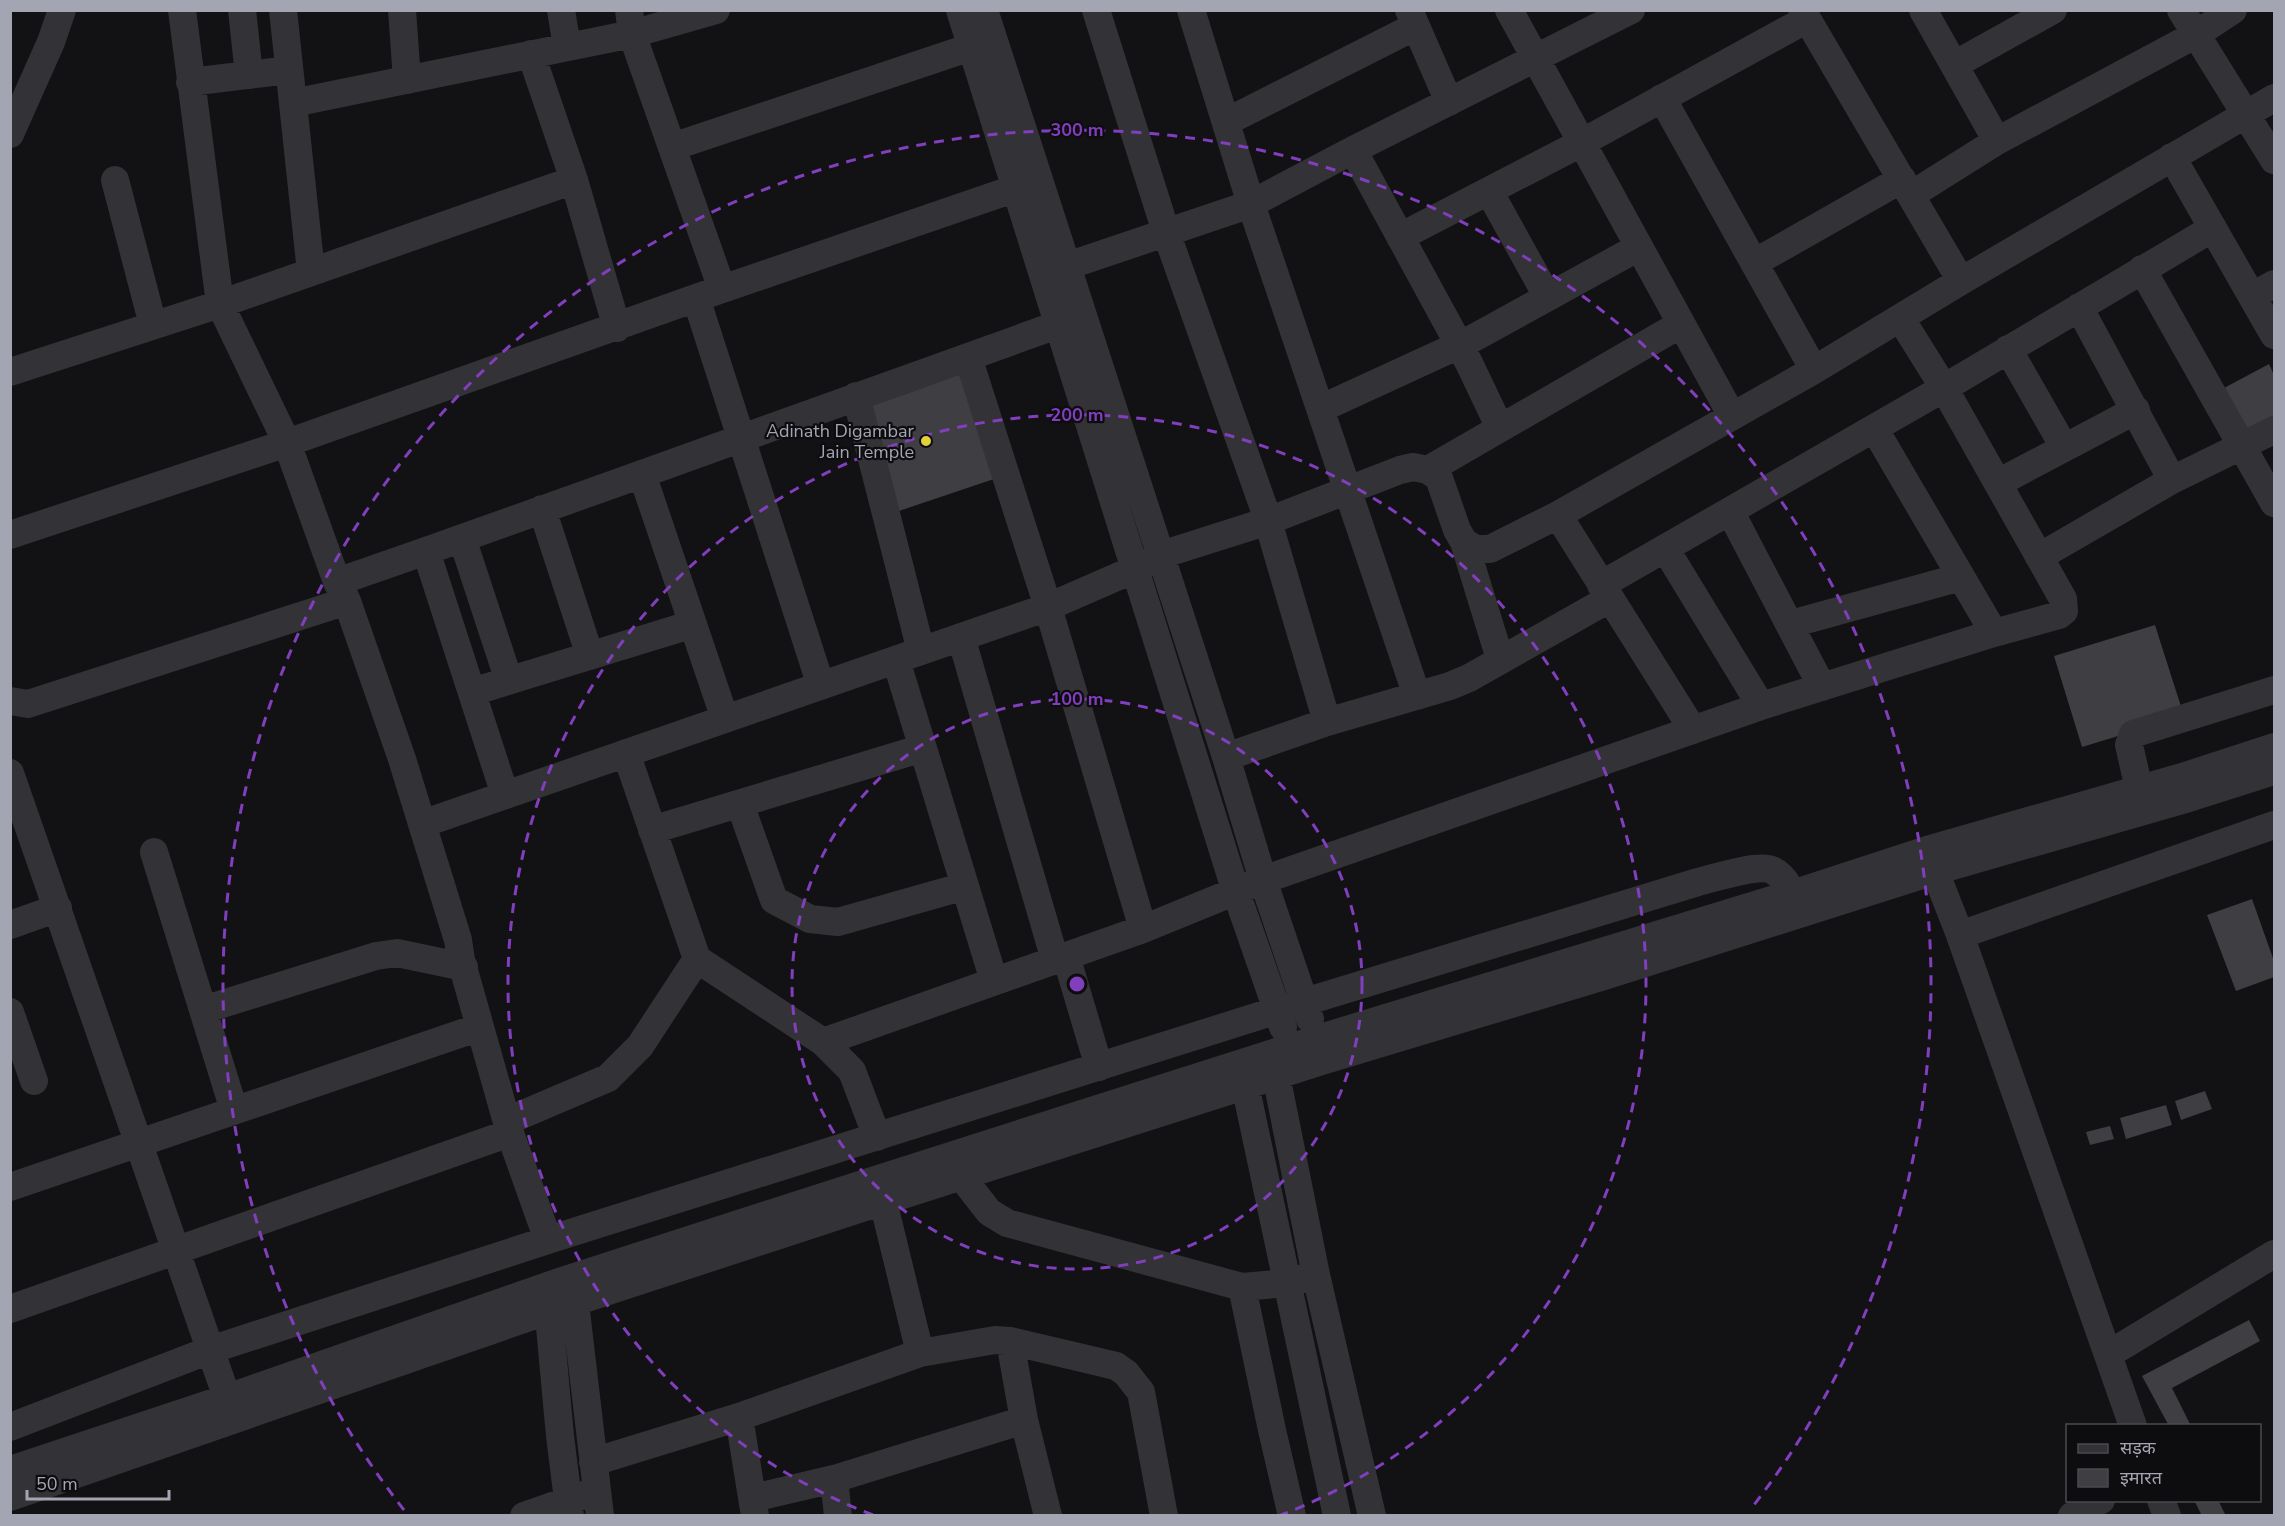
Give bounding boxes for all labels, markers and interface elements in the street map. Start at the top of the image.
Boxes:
text: 300 m [1050,118,1104,142]
text: 200 m [1050,403,1104,427]
place label: Adinath Digambar Jain Temple [766,419,915,464]
marker: Adinath Digambar Jain Temple [919,434,933,448]
text: 100 m [1050,687,1104,711]
centre of rings [1067,974,1087,994]
legend [2066,1424,2261,1502]
text: सड़क [2120,1436,2157,1460]
scale bar [27,1463,170,1501]
text: इमारत [2120,1466,2163,1490]
text: 50 m [36,1472,78,1496]

